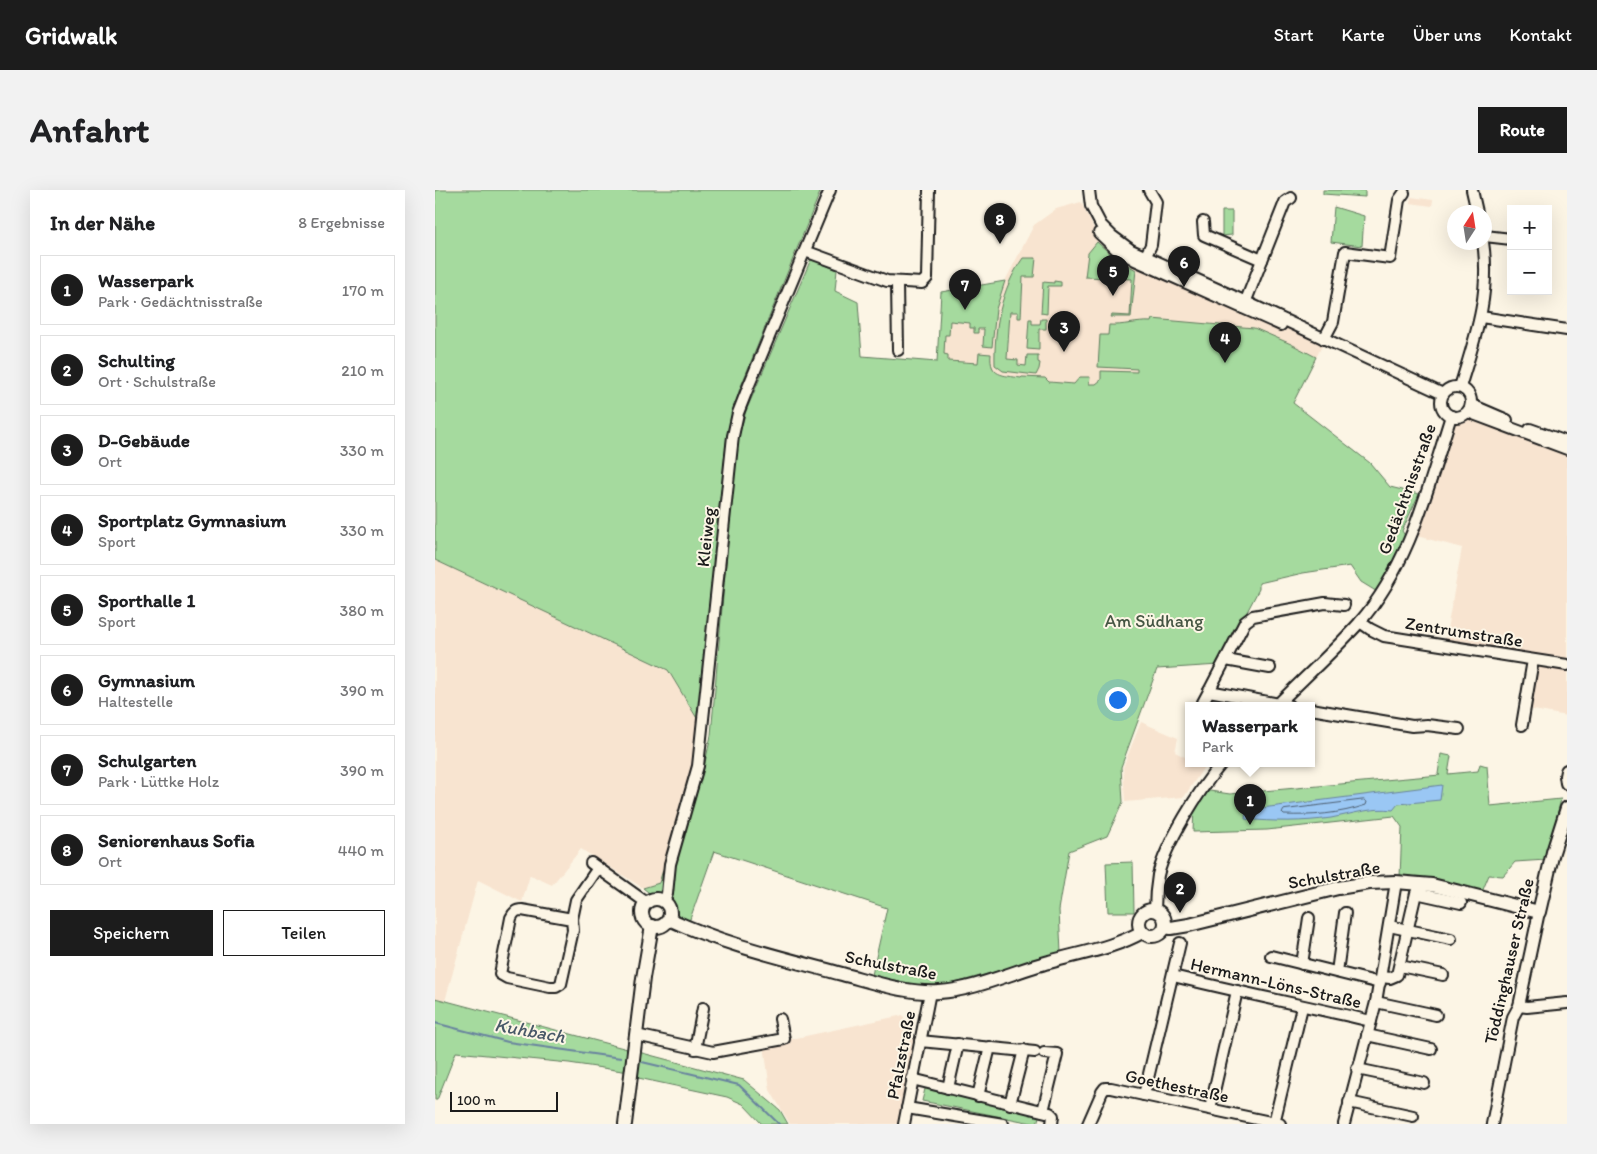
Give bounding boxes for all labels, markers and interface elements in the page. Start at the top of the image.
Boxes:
text: Gridwalk [25,21,117,50]
text: Start [1274,24,1313,46]
text: Karte [1341,24,1385,46]
text: Über uns [1413,24,1482,46]
text: Kontakt [1510,24,1572,46]
button: Route [1478,107,1567,153]
text: Anfahrt [30,109,149,151]
pin: 8 [984,203,1016,244]
north arrow [1447,205,1492,250]
map controls [1507,205,1552,295]
button: + [1507,205,1552,250]
text: In der Nähe [50,210,155,235]
text: 8 Ergebnisse [298,213,385,232]
pin: 6 [1168,246,1200,287]
button: − [1507,250,1552,295]
pin: 5 [1097,255,1129,296]
text: Wasserpark [98,269,194,292]
pin: 7 [949,269,981,310]
text: 1 [63,281,71,300]
text: 170 m [342,281,384,300]
text: Park · Gedächtnisstraße [98,292,263,311]
pin: 3 [1048,311,1080,352]
pin: 4 [1209,322,1241,363]
text: Schulting [98,349,175,372]
text: 2 [63,361,71,380]
text: 210 m [341,361,384,380]
text: Ort · Schulstraße [98,372,216,391]
street label: Gedächtnisstraße [1373,421,1441,557]
text: D-Gebäude [98,429,190,452]
text: 3 [63,441,71,460]
text: 330 m [340,441,384,460]
text: Ort [98,452,122,471]
street label: Kleiweg [692,505,720,568]
text: Sportplatz Gymnasium [98,509,286,532]
text: 4 [62,521,72,540]
text: 330 m [340,521,384,540]
text: Sport [98,532,136,551]
text: Sporthalle 1 [98,589,195,612]
text: 5 [63,601,71,620]
text: 380 m [340,601,384,620]
park label: Am Südhang [1105,610,1204,632]
text: Sport [98,612,136,631]
street label: Zentrumstraße [1404,612,1524,652]
text: Gymnasium [98,669,195,692]
text: 6 [63,681,71,700]
text: 390 m [340,681,384,700]
your location [1105,687,1131,713]
text: Haltestelle [98,692,173,711]
popup [1185,702,1315,767]
text: Wasserpark [1202,714,1298,737]
text: Park [1202,737,1234,756]
text: Schulgarten [98,749,196,772]
text: 7 [63,761,71,780]
text: 390 m [340,761,384,780]
text: Park · Lüttke Holz [98,772,219,791]
pin: 1 [1234,784,1266,825]
text: Seniorenhaus Sofia [98,829,255,852]
text: 8 [63,841,71,860]
text: 440 m [338,841,384,860]
text: Ort [98,852,122,871]
street label: Schulstraße [1286,856,1382,894]
pin: 2 [1164,872,1196,913]
street label: Töddinghauser Straße [1479,876,1539,1046]
button: Speichern [50,910,213,956]
button: Teilen [223,910,385,956]
street label: Schulstraße [843,945,939,985]
street label: Hermann-Löns-Straße [1188,953,1364,1013]
street label: Pfalzstraße [882,1009,920,1101]
water label: Kuhbach [493,1013,568,1048]
street label: Goethestraße [1123,1064,1231,1108]
scale bar [450,1089,557,1112]
text: 100 m [457,1092,496,1109]

